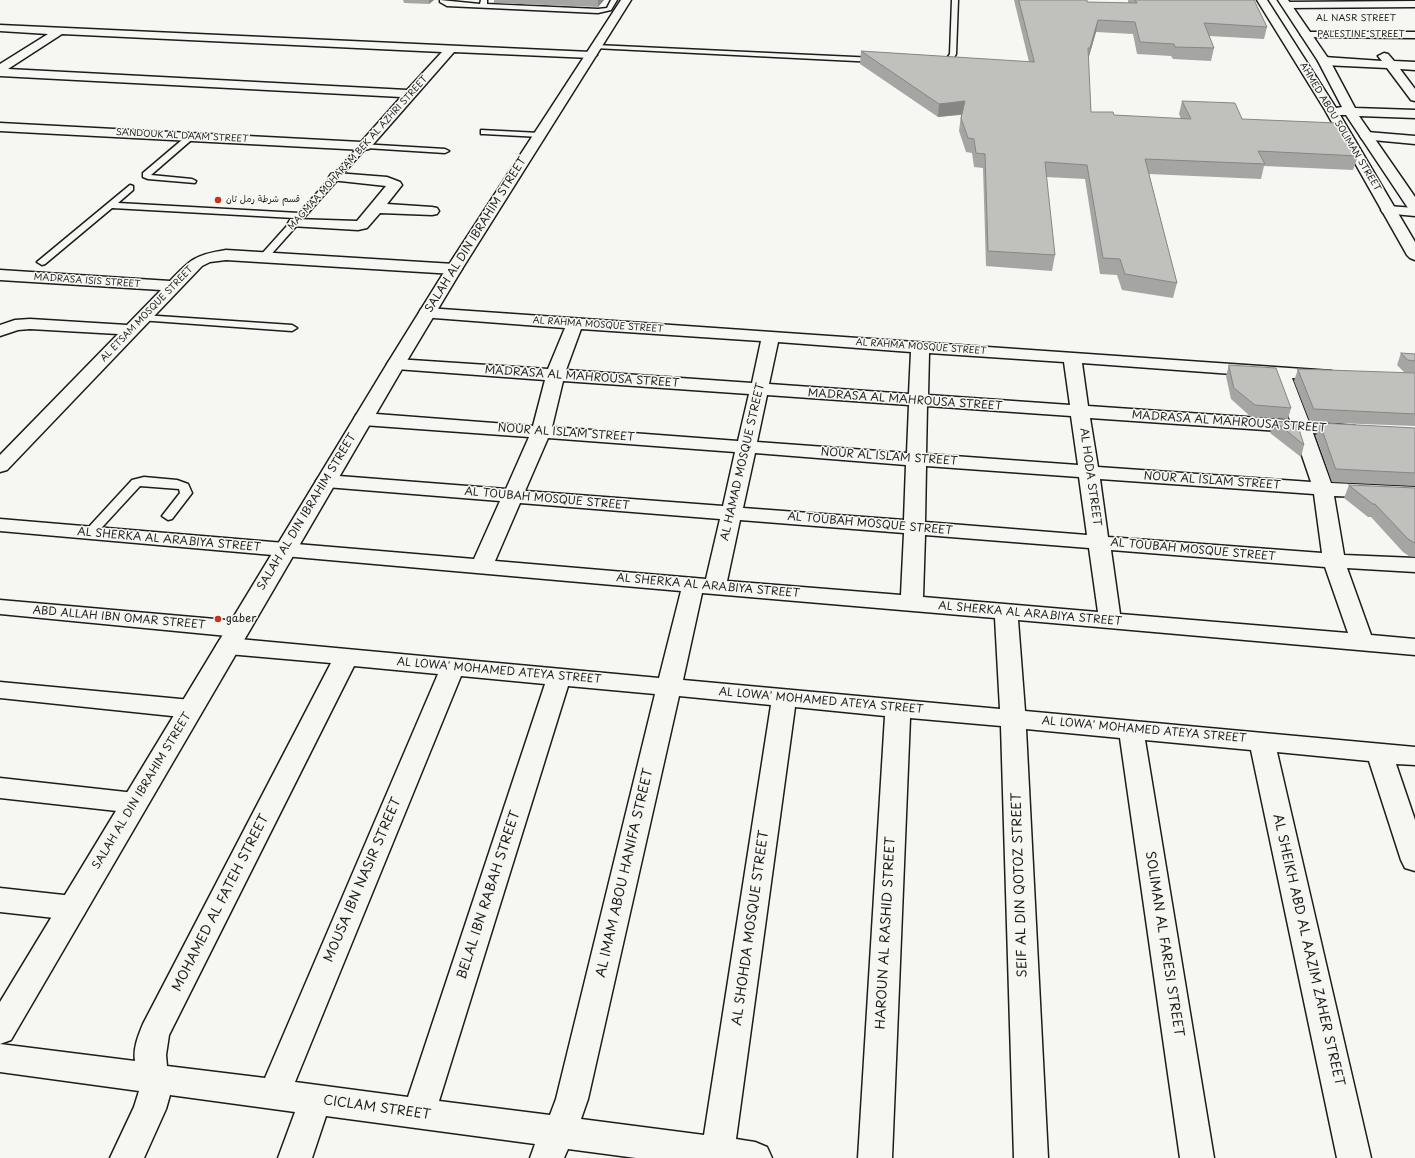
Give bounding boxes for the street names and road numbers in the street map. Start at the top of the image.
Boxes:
street label: AL NASR STREET [1316,14,1396,24]
street label: PALESTINE STREET [1317,30,1405,40]
street label: AHMED ABOU SOLIMAN STREET [1297,61,1383,193]
street label: MAGMAA MOHARAM BEK AL AZHRI STREET [286,74,430,232]
street label: SANDOUK AL DAAM STREET [115,127,249,145]
street label: SALAH AL DIN IBRAHIM STREET [423,155,529,315]
street label: AL ETSAM MOSQUE STREET [99,264,195,364]
street label: MADRASA ISIS STREET [33,272,141,290]
street label: AL RAHMA MOSQUE STREET [532,315,664,335]
street label: AL RAHMA MOSQUE STREET [855,337,987,357]
street label: MADRASA AL MAHROUSA STREET [484,364,680,390]
street label: AL HAMAD MOSQUE STREET [718,382,768,542]
street label: MADRASA AL MAHROUSA STREET [807,387,1003,413]
street label: MADRASA AL MAHROUSA STREET [1131,409,1327,435]
street label: NOUR AL ISLAM STREET [497,422,635,444]
street label: AL HODA STREET [1077,427,1103,527]
street label: SALAH AL DIN IBRAHIM STREET [255,431,359,593]
street label: NOUR AL ISLAM STREET [820,446,958,468]
street label: NOUR AL ISLAM STREET [1143,470,1281,492]
street label: AL TOUBAH MOSQUE STREET [464,485,630,513]
street label: AL TOUBAH MOSQUE STREET [787,510,953,538]
street label: AL SHERKA AL ARABIYA STREET [77,525,261,555]
street label: AL TOUBAH MOSQUE STREET [1110,536,1276,564]
street label: AL SHERKA AL ARABIYA STREET [616,571,800,601]
street label: AL SHERKA AL ARABIYA STREET [938,599,1122,629]
street label: ABD ALLAH IBN OMAR STREET [32,604,206,632]
street label: AL LOWA' MOHAMED ATEYA STREET [396,655,602,687]
street label: AL LOWA' MOHAMED ATEYA STREET [718,685,924,717]
street label: SALAH AL DIN IBRAHIM STREET [90,710,194,872]
street label: AL LOWA' MOHAMED ATEYA STREET [1041,714,1247,746]
street label: AL IMAM ABOU HANIFA STREET [593,767,657,979]
street label: SEIF AL DIN QOTOZ STREET [1009,792,1031,978]
street label: MOUSA IBN NASIR STREET [321,795,405,965]
street label: BELAL IBN RABAH STREET [454,809,524,981]
street label: MOHAMED AL FATEH STREET [169,812,273,994]
street label: AL SHEIKH ABD AL AAZIM ZAHER STREET [1269,812,1347,1088]
street label: AL SHOHDA MOSQUE STREET [730,829,772,1027]
street label: HAROUN AL RASHID STREET [873,836,899,1030]
street label: SOLIMAN AL FARESI STREET [1142,850,1186,1038]
street label: CICLAM STREET [322,1093,432,1123]

